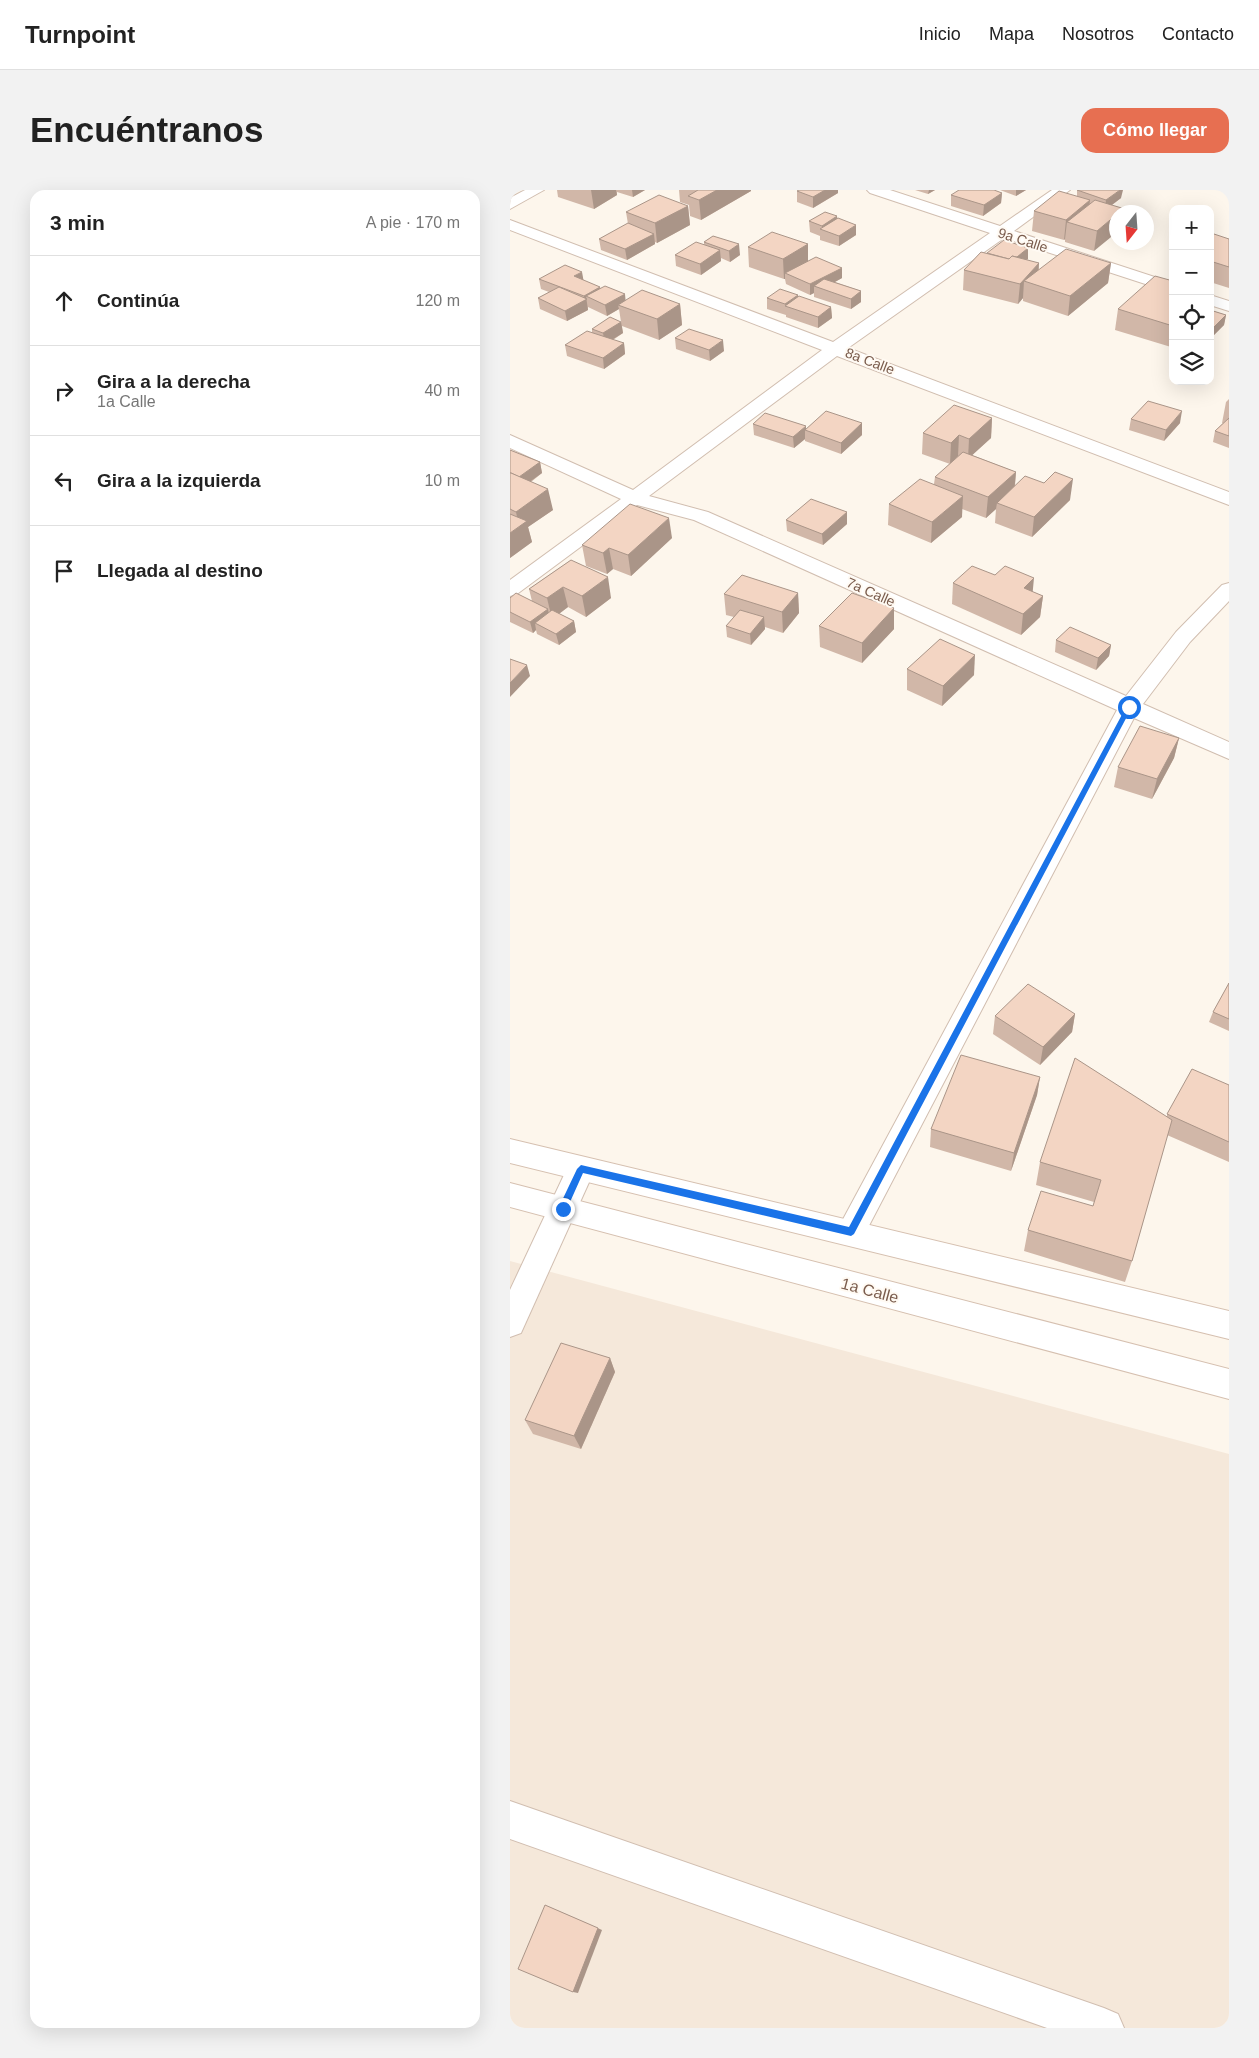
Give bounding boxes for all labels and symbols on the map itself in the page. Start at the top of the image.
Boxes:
north arrow [1109,205,1154,250]
street label: 9a Calle [996,224,1050,256]
street label: 8a Calle [843,344,897,378]
street label: 7a Calle [844,574,898,610]
route start [1118,696,1141,719]
route end [552,1198,575,1221]
street label: 1a Calle [839,1275,901,1306]

